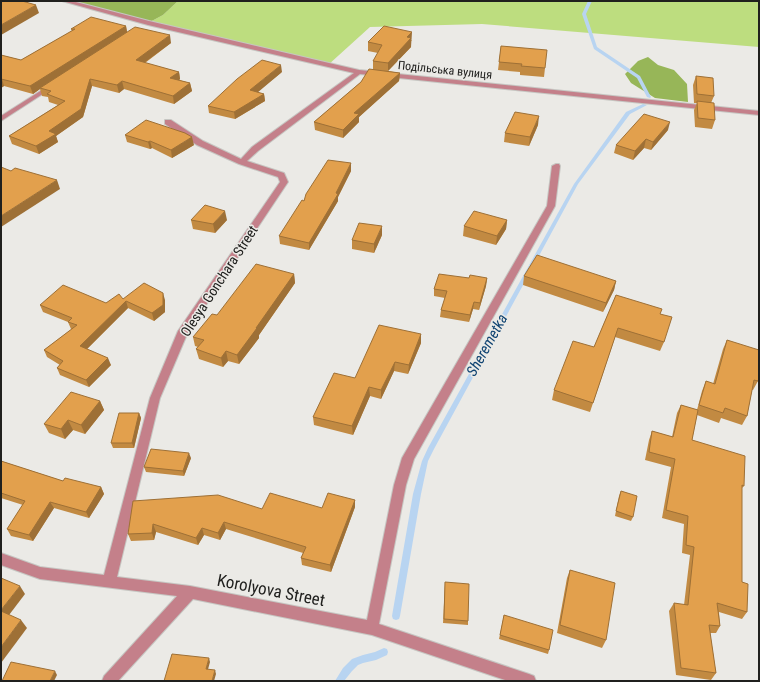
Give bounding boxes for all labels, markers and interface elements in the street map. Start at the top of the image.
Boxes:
street label: Подільська вулиця [397,58,493,82]
street label: Olesya Gonchara Street [177,223,261,339]
water label: Sheremetka [463,311,511,379]
street label: Korolyova Street [215,570,327,610]

